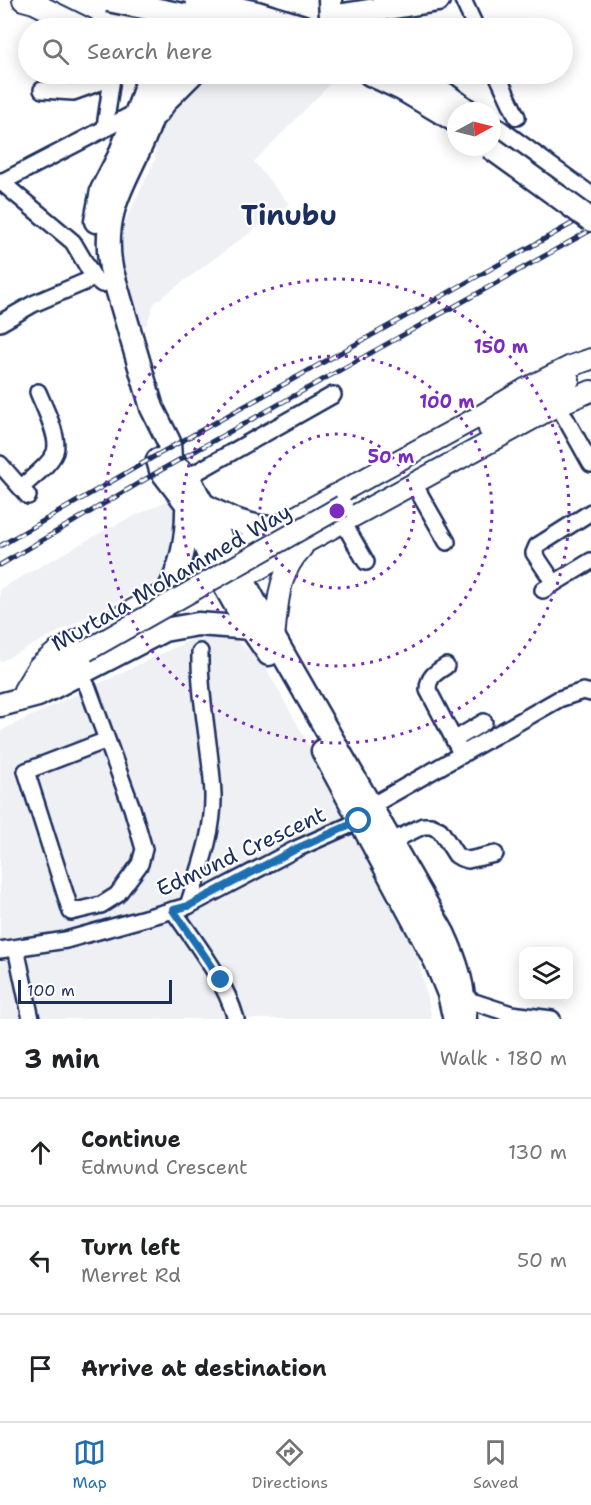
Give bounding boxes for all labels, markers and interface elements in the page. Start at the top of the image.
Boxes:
search box [18,18,573,84]
icon: search [39,35,72,68]
text: Search here [87,37,213,66]
north arrow [447,102,501,156]
district label: Tinubu [241,196,337,234]
text: 150 m [474,335,529,359]
text: 100 m [419,390,475,414]
text: 50 m [368,445,415,469]
street label: Murtala Mohammed Way [46,497,297,658]
centre of rings [327,501,347,521]
street label: Edmund Crescent [152,800,331,903]
route start [345,807,371,833]
map controls [519,947,573,1001]
button: layers [519,947,573,1001]
route end [207,966,233,992]
scale bar [18,977,172,1004]
text: 100 m [27,980,75,1001]
text: 3 min [24,1041,100,1076]
text: Walk · 180 m [440,1045,567,1071]
text: Continue [81,1125,181,1154]
icon: ahead [24,1136,57,1169]
text: 130 m [508,1139,567,1165]
text: Edmund Crescent [81,1154,248,1180]
text: Turn left [81,1233,180,1262]
icon: left [24,1244,57,1277]
text: 50 m [517,1247,567,1273]
text: Merret Rd [81,1262,181,1288]
icon: arrive [24,1352,57,1385]
text: Arrive at destination [81,1354,327,1383]
tab: Map [73,1436,107,1493]
tab: Directions [252,1436,328,1493]
tab: Saved [473,1436,519,1493]

